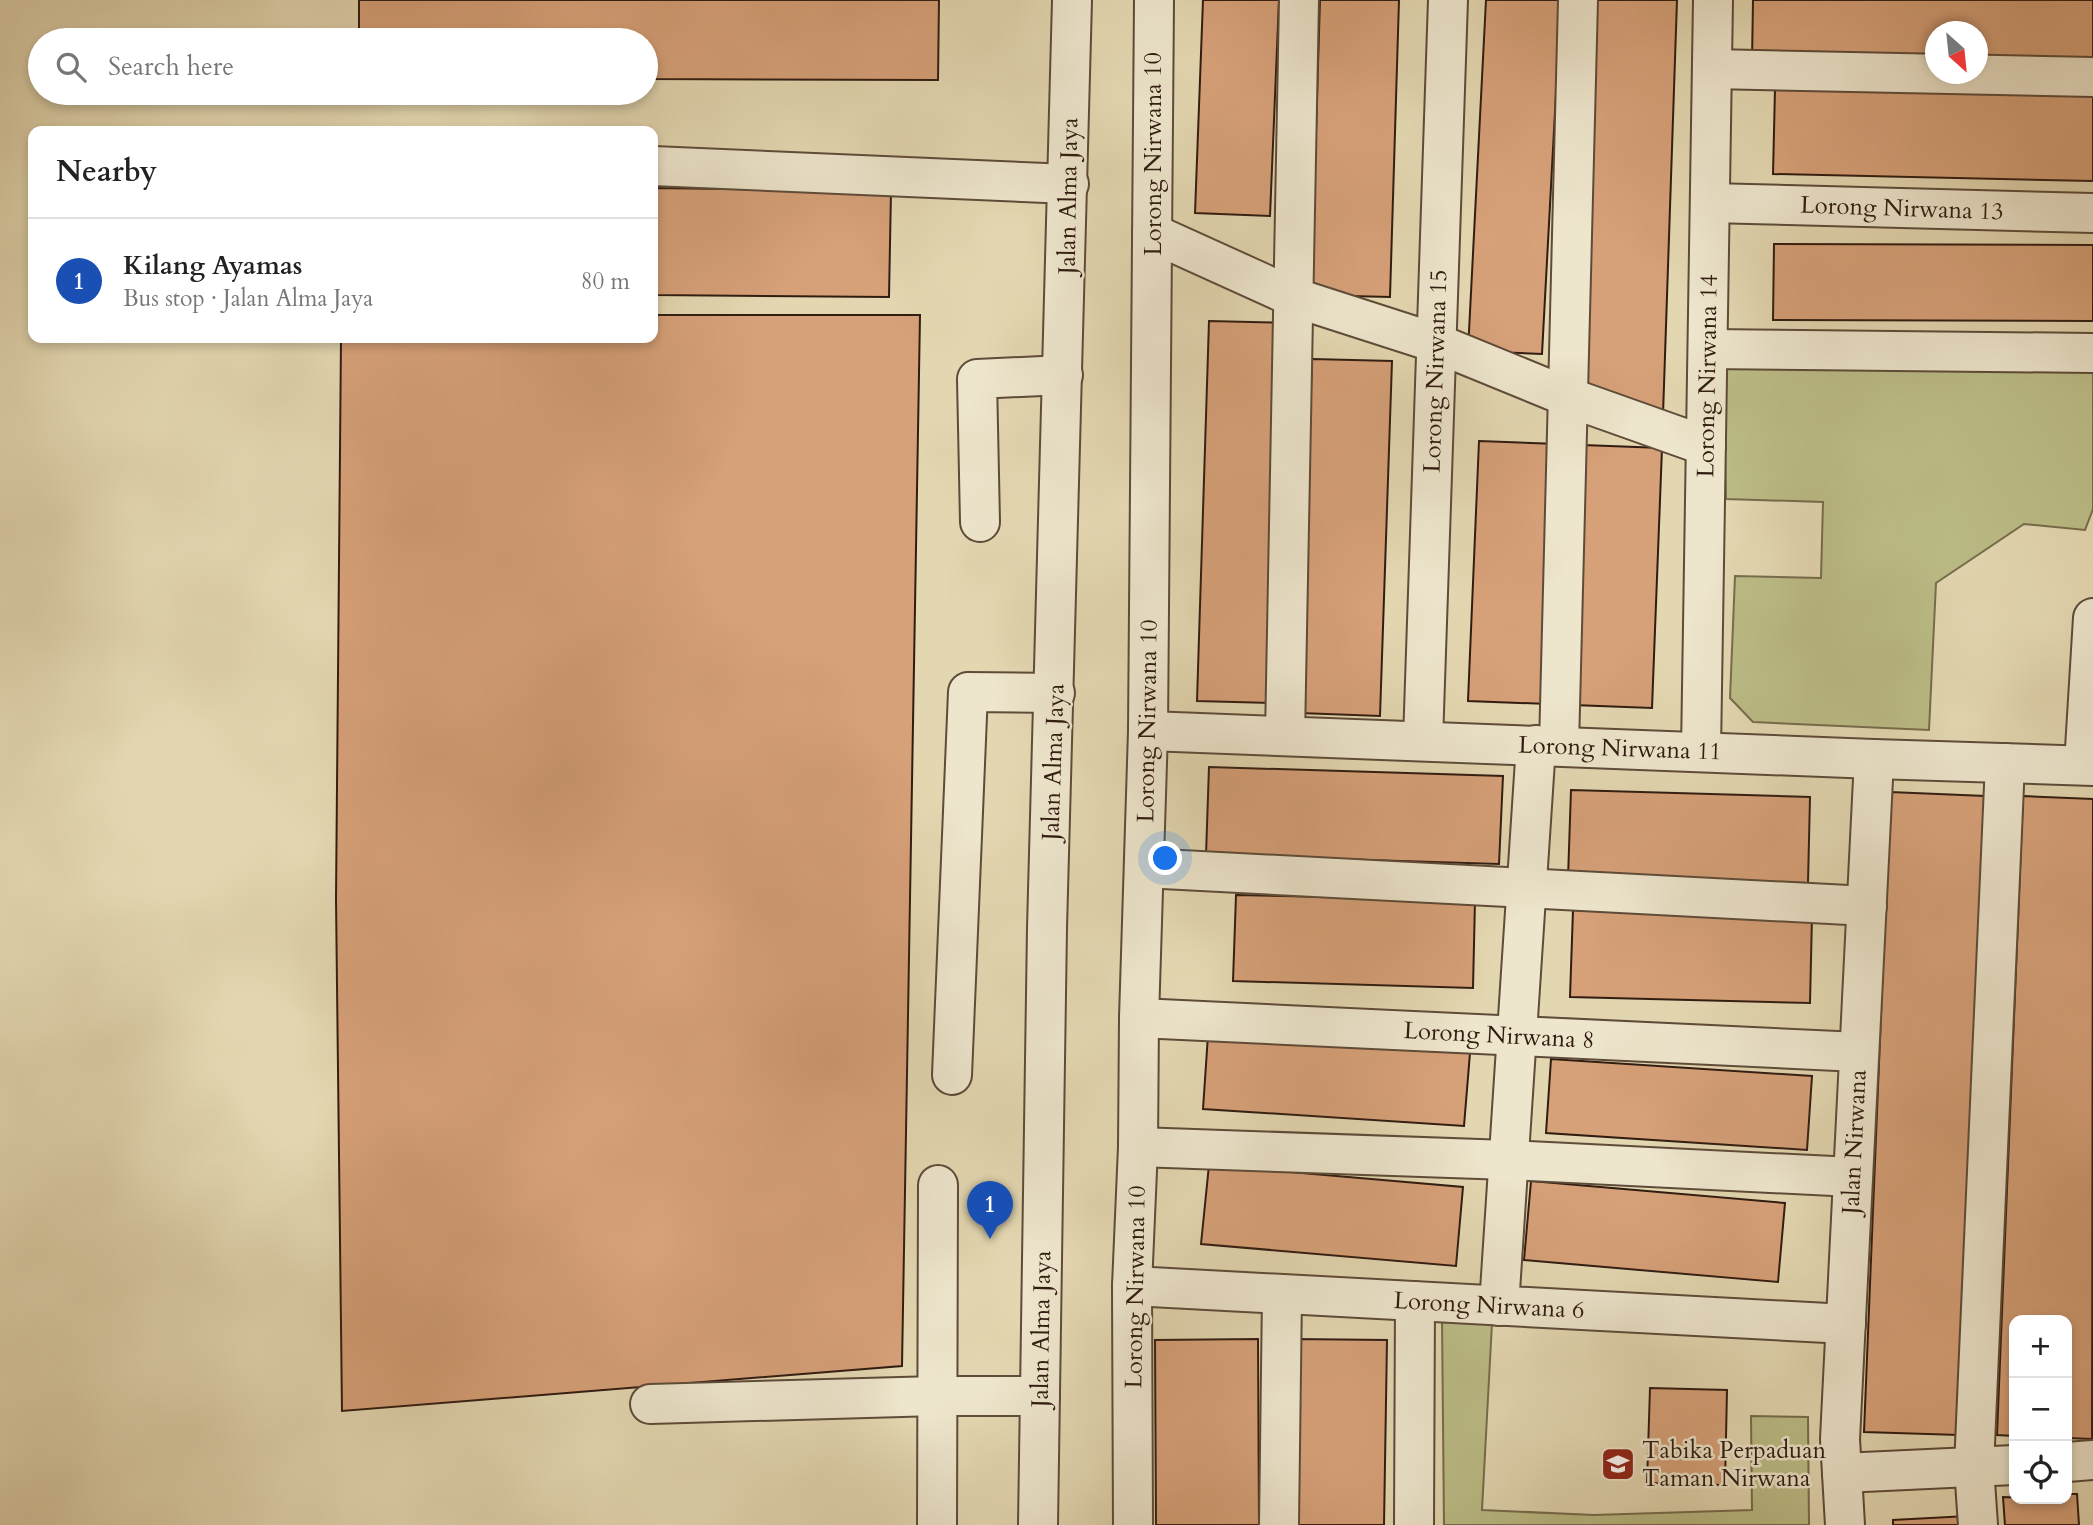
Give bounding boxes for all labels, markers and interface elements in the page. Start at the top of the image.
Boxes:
north arrow [1925,21,1988,84]
search box [28,28,658,105]
icon: search [52,48,90,86]
text: Search here [108,49,234,84]
street label: Lorong Nirwana 10 [1137,52,1170,256]
street label: Jalan Alma Jaya [1051,117,1086,278]
text: Nearby [56,151,157,192]
street label: Lorong Nirwana 13 [1800,188,2004,229]
text: Kilang Ayamas [123,248,302,283]
text: 1 [73,266,85,297]
text: 80 m [581,266,630,297]
street label: Lorong Nirwana 15 [1415,269,1456,473]
street label: Lorong Nirwana 14 [1689,274,1726,478]
text: Bus stop · Jalan Alma Jaya [123,283,373,314]
street label: Lorong Nirwana 10 [1129,619,1166,823]
street label: Jalan Alma Jaya [1034,682,1073,844]
street label: Lorong Nirwana 11 [1518,728,1722,769]
your location [1148,841,1182,875]
street label: Lorong Nirwana 8 [1403,1014,1595,1057]
street label: Jalan Nirwana [1834,1068,1875,1218]
pin: 1 [967,1181,1013,1239]
street label: Lorong Nirwana 10 [1117,1185,1154,1389]
street label: Jalan Alma Jaya [1024,1250,1059,1411]
street label: Lorong Nirwana 6 [1393,1284,1585,1327]
map controls [2009,1315,2072,1504]
button: + [2009,1315,2072,1378]
button: − [2009,1378,2072,1441]
place label: Tabika Perpaduan Taman Nirwana [1642,1434,1827,1495]
button: locate [2009,1441,2072,1504]
school or university icon: Tabika Perpaduan Taman Nirwana [1599,1445,1637,1483]

